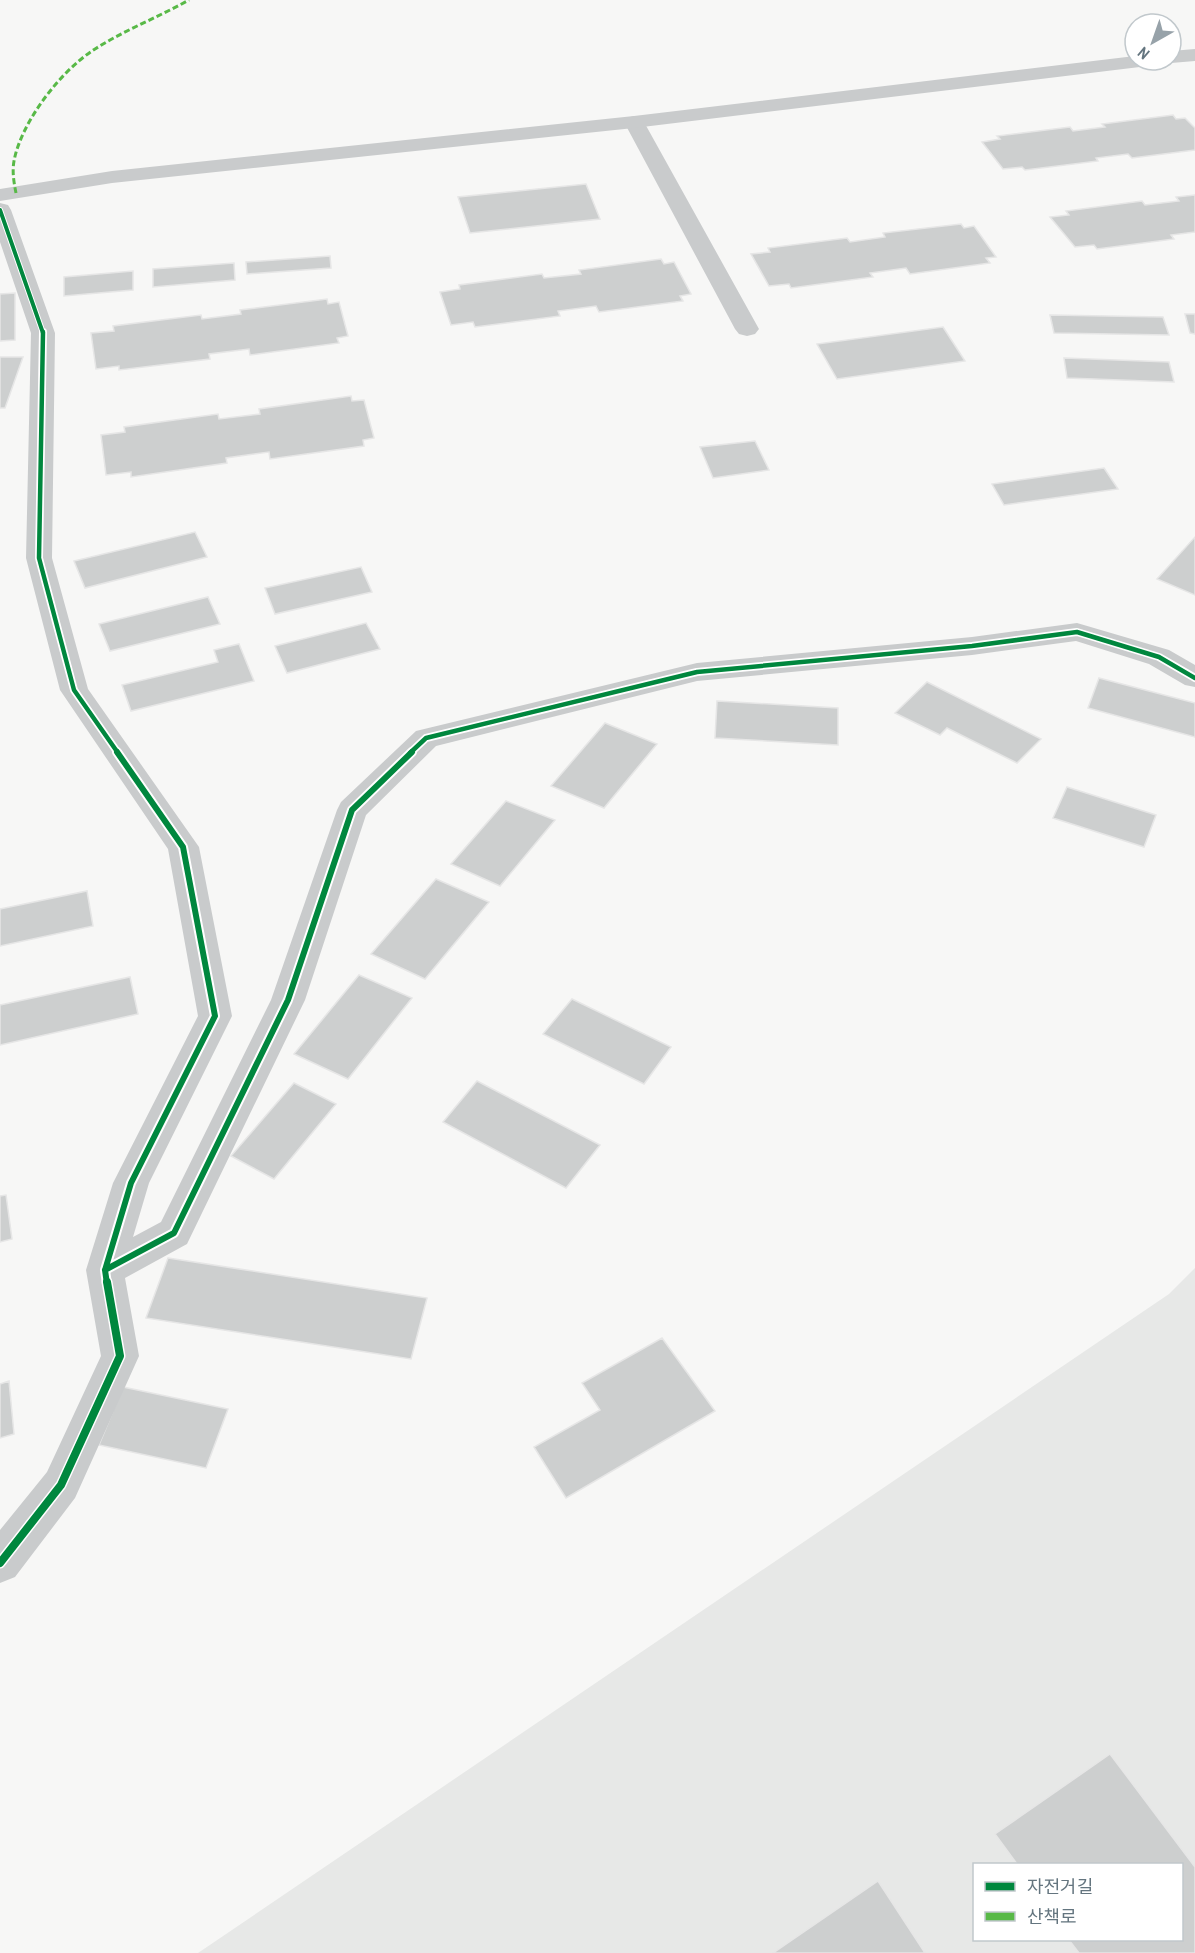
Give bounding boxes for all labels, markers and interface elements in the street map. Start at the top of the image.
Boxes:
north arrow [1123,12,1183,72]
text: N [1133,42,1154,65]
legend [973,1863,1183,1941]
text: 자전거길 [1027,1874,1093,1899]
text: 산책로 [1027,1904,1077,1929]

